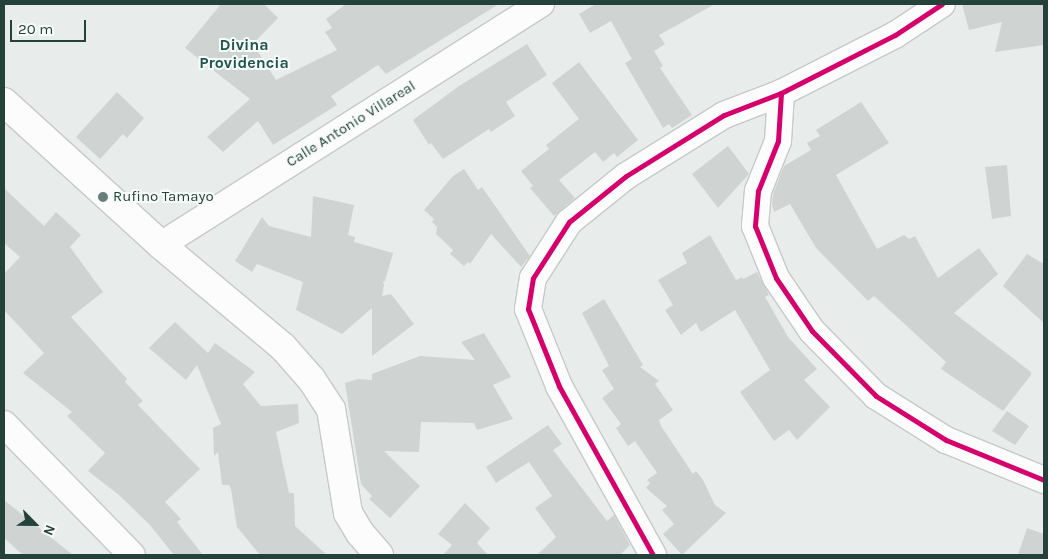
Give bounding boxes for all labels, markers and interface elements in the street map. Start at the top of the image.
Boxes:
scale bar [12,10,89,42]
text: 20 m [18,20,53,38]
district label: Divina Providencia [199,35,289,73]
street label: Calle Antonio Villareal [283,77,419,171]
place label: Rufino Tamayo [113,188,214,206]
marker: Rufino Tamayo [97,191,109,203]
north arrow [10,499,60,549]
text: N [39,522,59,538]

